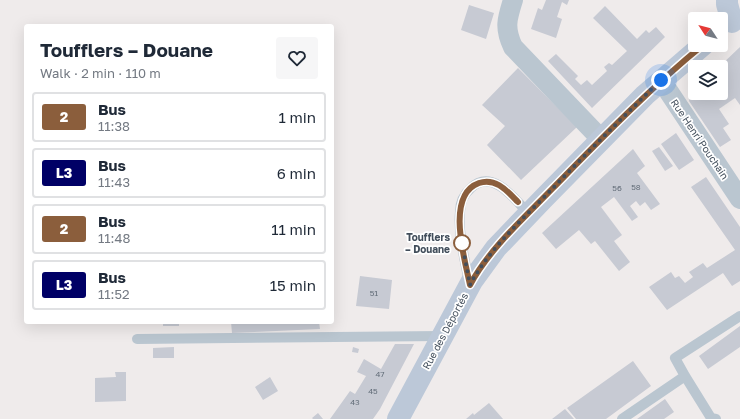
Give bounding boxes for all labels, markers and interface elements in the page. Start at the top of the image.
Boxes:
north arrow [688,12,728,52]
map controls [688,12,728,100]
button: heart [276,37,318,79]
text: Toufflers – Douane [40,38,213,61]
button: layers [688,60,728,100]
text: Walk · 2 min · 110 m [40,65,161,81]
your location [651,70,671,90]
street label: Rue Henri Pouchain [669,97,731,181]
text: Bus [98,100,126,118]
text: 2 [60,108,68,125]
text: 1 min [278,108,316,126]
text: 11:38 [98,118,130,134]
text: Bus [98,156,126,174]
text: L3 [56,164,72,181]
text: 6 min [277,164,316,182]
text: 11:43 [98,174,130,190]
house number: 58 [631,182,641,192]
house number: 56 [612,183,622,193]
text: Bus [98,212,126,230]
text: 2 [60,220,68,237]
text: 11 min [271,220,316,238]
text: 11:48 [98,230,130,246]
place label: Toufflers – Douane [405,231,450,255]
marker: Toufflers – Douane [453,234,471,252]
text: Bus [98,268,126,286]
text: L3 [56,276,72,293]
text: 15 min [270,276,316,294]
text: 11:52 [98,286,130,302]
house number: 51 [370,288,378,298]
street label: Rue des Déportés [420,291,470,371]
house number: 47 [375,369,385,379]
house number: 45 [368,386,378,396]
house number: 43 [350,397,360,407]

